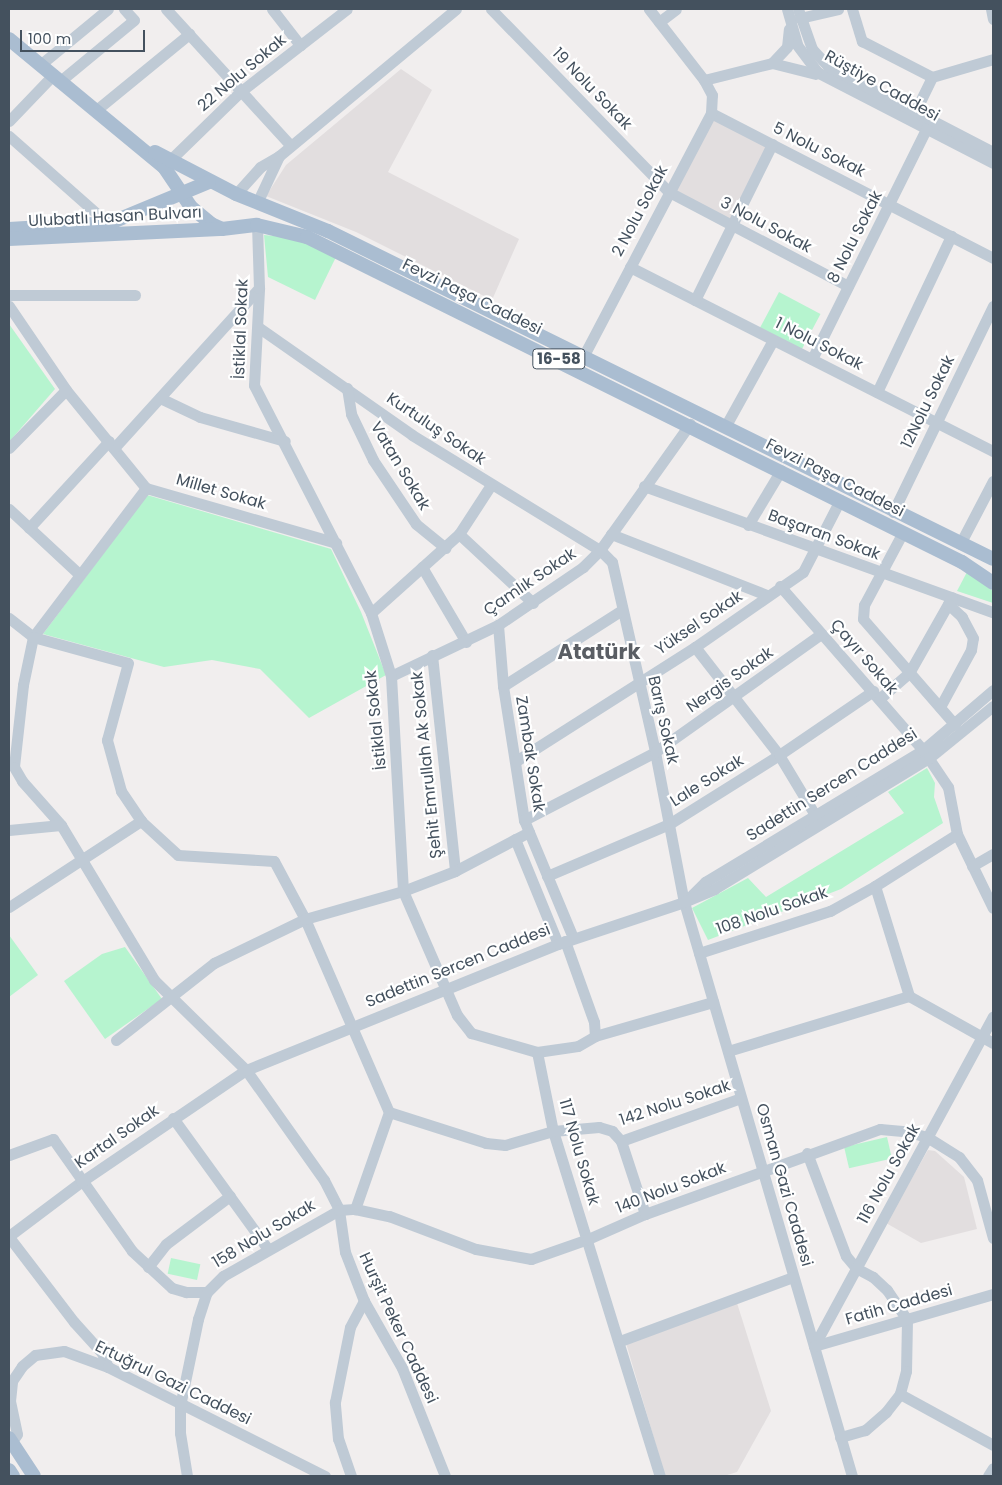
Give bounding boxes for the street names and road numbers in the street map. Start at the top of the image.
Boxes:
street label: 22 Nolu Sokak [194,30,290,116]
street label: 19 Nolu Sokak [548,44,636,134]
street label: Rüştiye Caddesi [821,47,943,125]
street label: 5 Nolu Sokak [770,118,868,182]
street label: 2 Nolu Sokak [608,162,672,260]
street label: 8 Nolu Sokak [823,188,887,286]
street label: 3 Nolu Sokak [717,193,815,257]
street label: Ulubatlı Hasan Bulvarı [28,203,202,231]
street label: Fevzi Paşa Caddesi [399,255,545,339]
street label: İstiklal Sokak [230,279,252,379]
street label: 1 Nolu Sokak [772,314,866,374]
road number: 16-58 [532,346,586,372]
street label: 12Nolu Sokak [897,352,959,452]
street label: Kurtuluş Sokak [383,389,489,469]
street label: Vatan Sokak [366,418,434,514]
street label: Fevzi Paşa Caddesi [762,435,908,521]
street label: Millet Sokak [174,470,268,514]
street label: Başaran Sokak [765,506,883,564]
street label: Çamlık Sokak [480,544,580,620]
street label: Yüksel Sokak [652,587,746,659]
street label: Çayır Sokak [826,616,902,698]
street label: Nergis Sokak [683,643,777,717]
street label: İstiklal Sokak [361,669,391,771]
street label: Şehit Emrullah Ak Sokak [408,671,446,859]
street label: Barış Sokak [644,674,682,766]
street label: Zambak Sokak [511,695,549,813]
street label: Sadettin Sercen Caddesi [743,725,921,845]
street label: Lale Sokak [667,751,747,811]
street label: 108 Nolu Sokak [714,883,830,939]
street label: Sadettin Sercen Caddesi [363,920,553,1012]
street label: 142 Nolu Sokak [617,1076,733,1130]
street label: 117 Nolu Sokak [555,1096,603,1208]
street label: Kartal Sokak [71,1101,163,1173]
street label: Osman Gazi Caddesi [752,1101,816,1269]
street label: 116 Nolu Sokak [854,1121,924,1227]
street label: 140 Nolu Sokak [613,1158,729,1218]
street label: 158 Nolu Sokak [209,1196,319,1272]
street label: Hurşit Peker Caddesi [355,1250,441,1406]
street label: Fatih Caddesi [843,1281,955,1329]
street label: Ertuğrul Gazi Caddesi [92,1337,254,1429]

